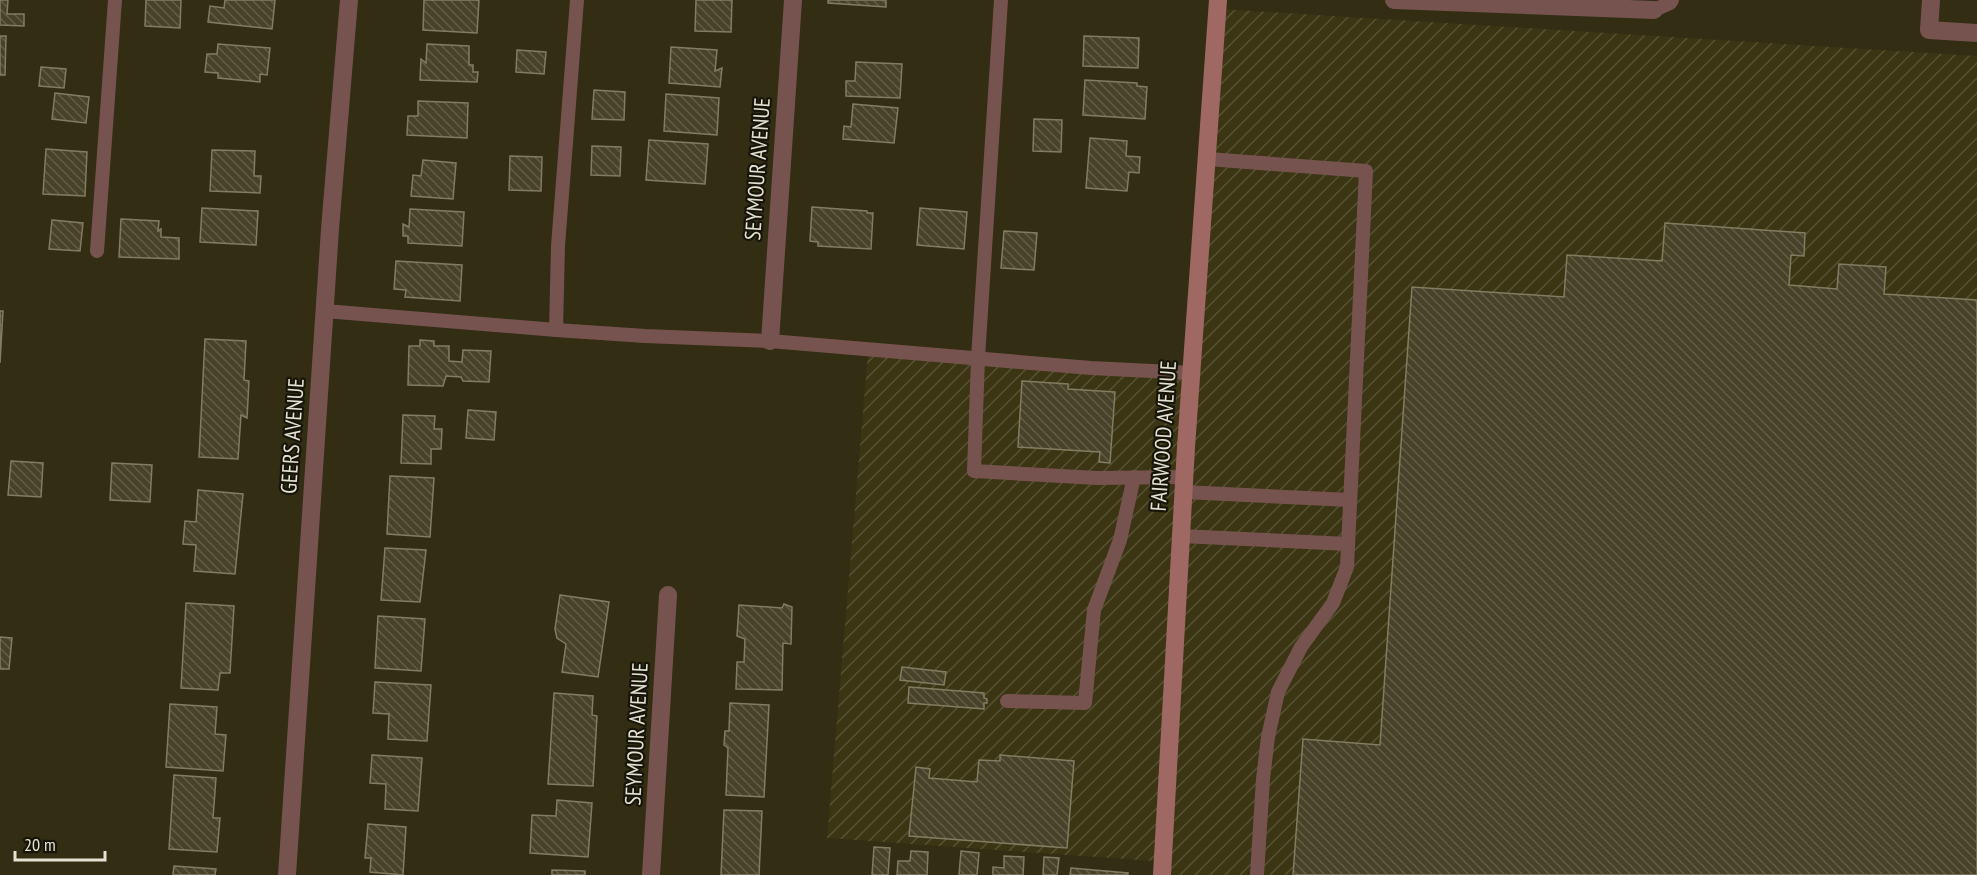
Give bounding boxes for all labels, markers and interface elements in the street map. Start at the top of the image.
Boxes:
street label: SEYMOUR AVENUE [738,97,776,241]
street label: FAIRWOOD AVENUE [1144,360,1182,512]
street label: GEERS AVENUE [274,377,310,495]
street label: SEYMOUR AVENUE [618,662,654,806]
scale bar [15,824,105,862]
text: 20 m [24,833,56,856]

